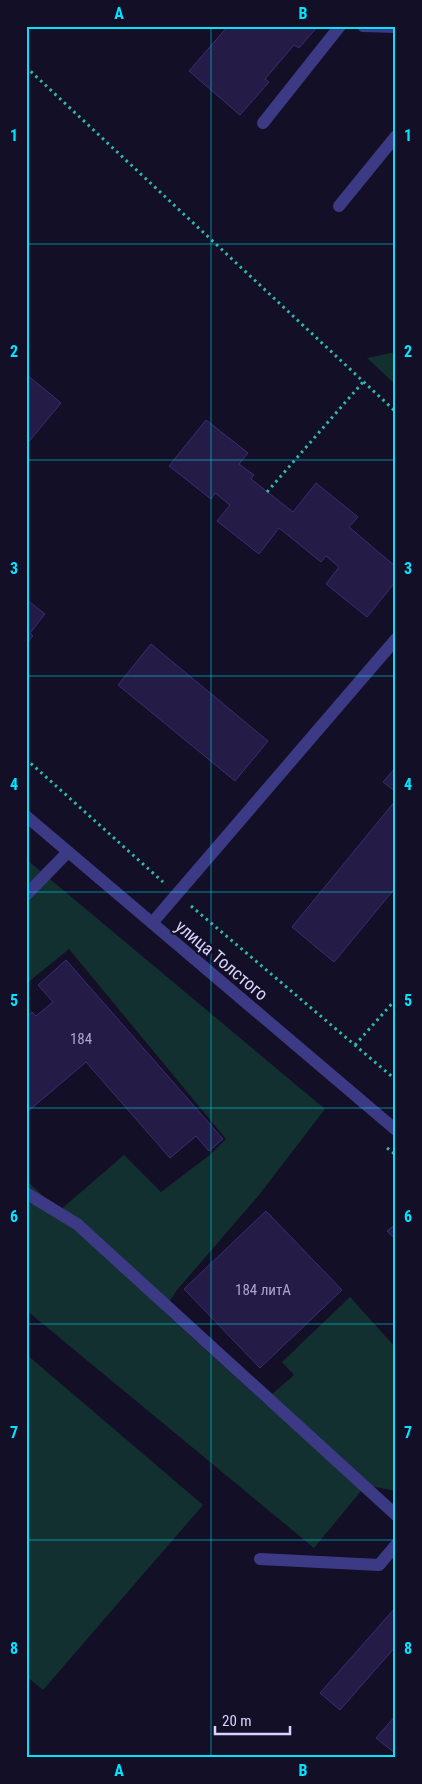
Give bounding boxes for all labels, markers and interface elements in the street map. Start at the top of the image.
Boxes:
text: A [114,4,124,23]
text: B [299,4,308,23]
text: 1 [10,126,18,145]
text: 1 [404,126,412,145]
text: 2 [10,342,18,361]
text: 2 [404,342,412,361]
text: 3 [10,559,18,578]
text: 3 [404,559,412,578]
text: 4 [10,775,18,794]
text: 4 [404,775,412,794]
street label: улица Толстого [172,915,272,1005]
text: 5 [10,991,18,1010]
text: 5 [404,991,412,1010]
house number: 184 [70,1030,92,1048]
text: 6 [10,1207,18,1226]
text: 6 [404,1207,412,1226]
house number: 184 литА [235,1281,291,1299]
text: 7 [10,1423,18,1442]
text: 7 [404,1423,412,1442]
text: 8 [10,1639,18,1658]
text: 8 [404,1639,412,1658]
scale bar [215,1704,290,1736]
text: 20 m [222,1712,252,1730]
text: A [114,1761,124,1780]
text: B [299,1761,308,1780]

